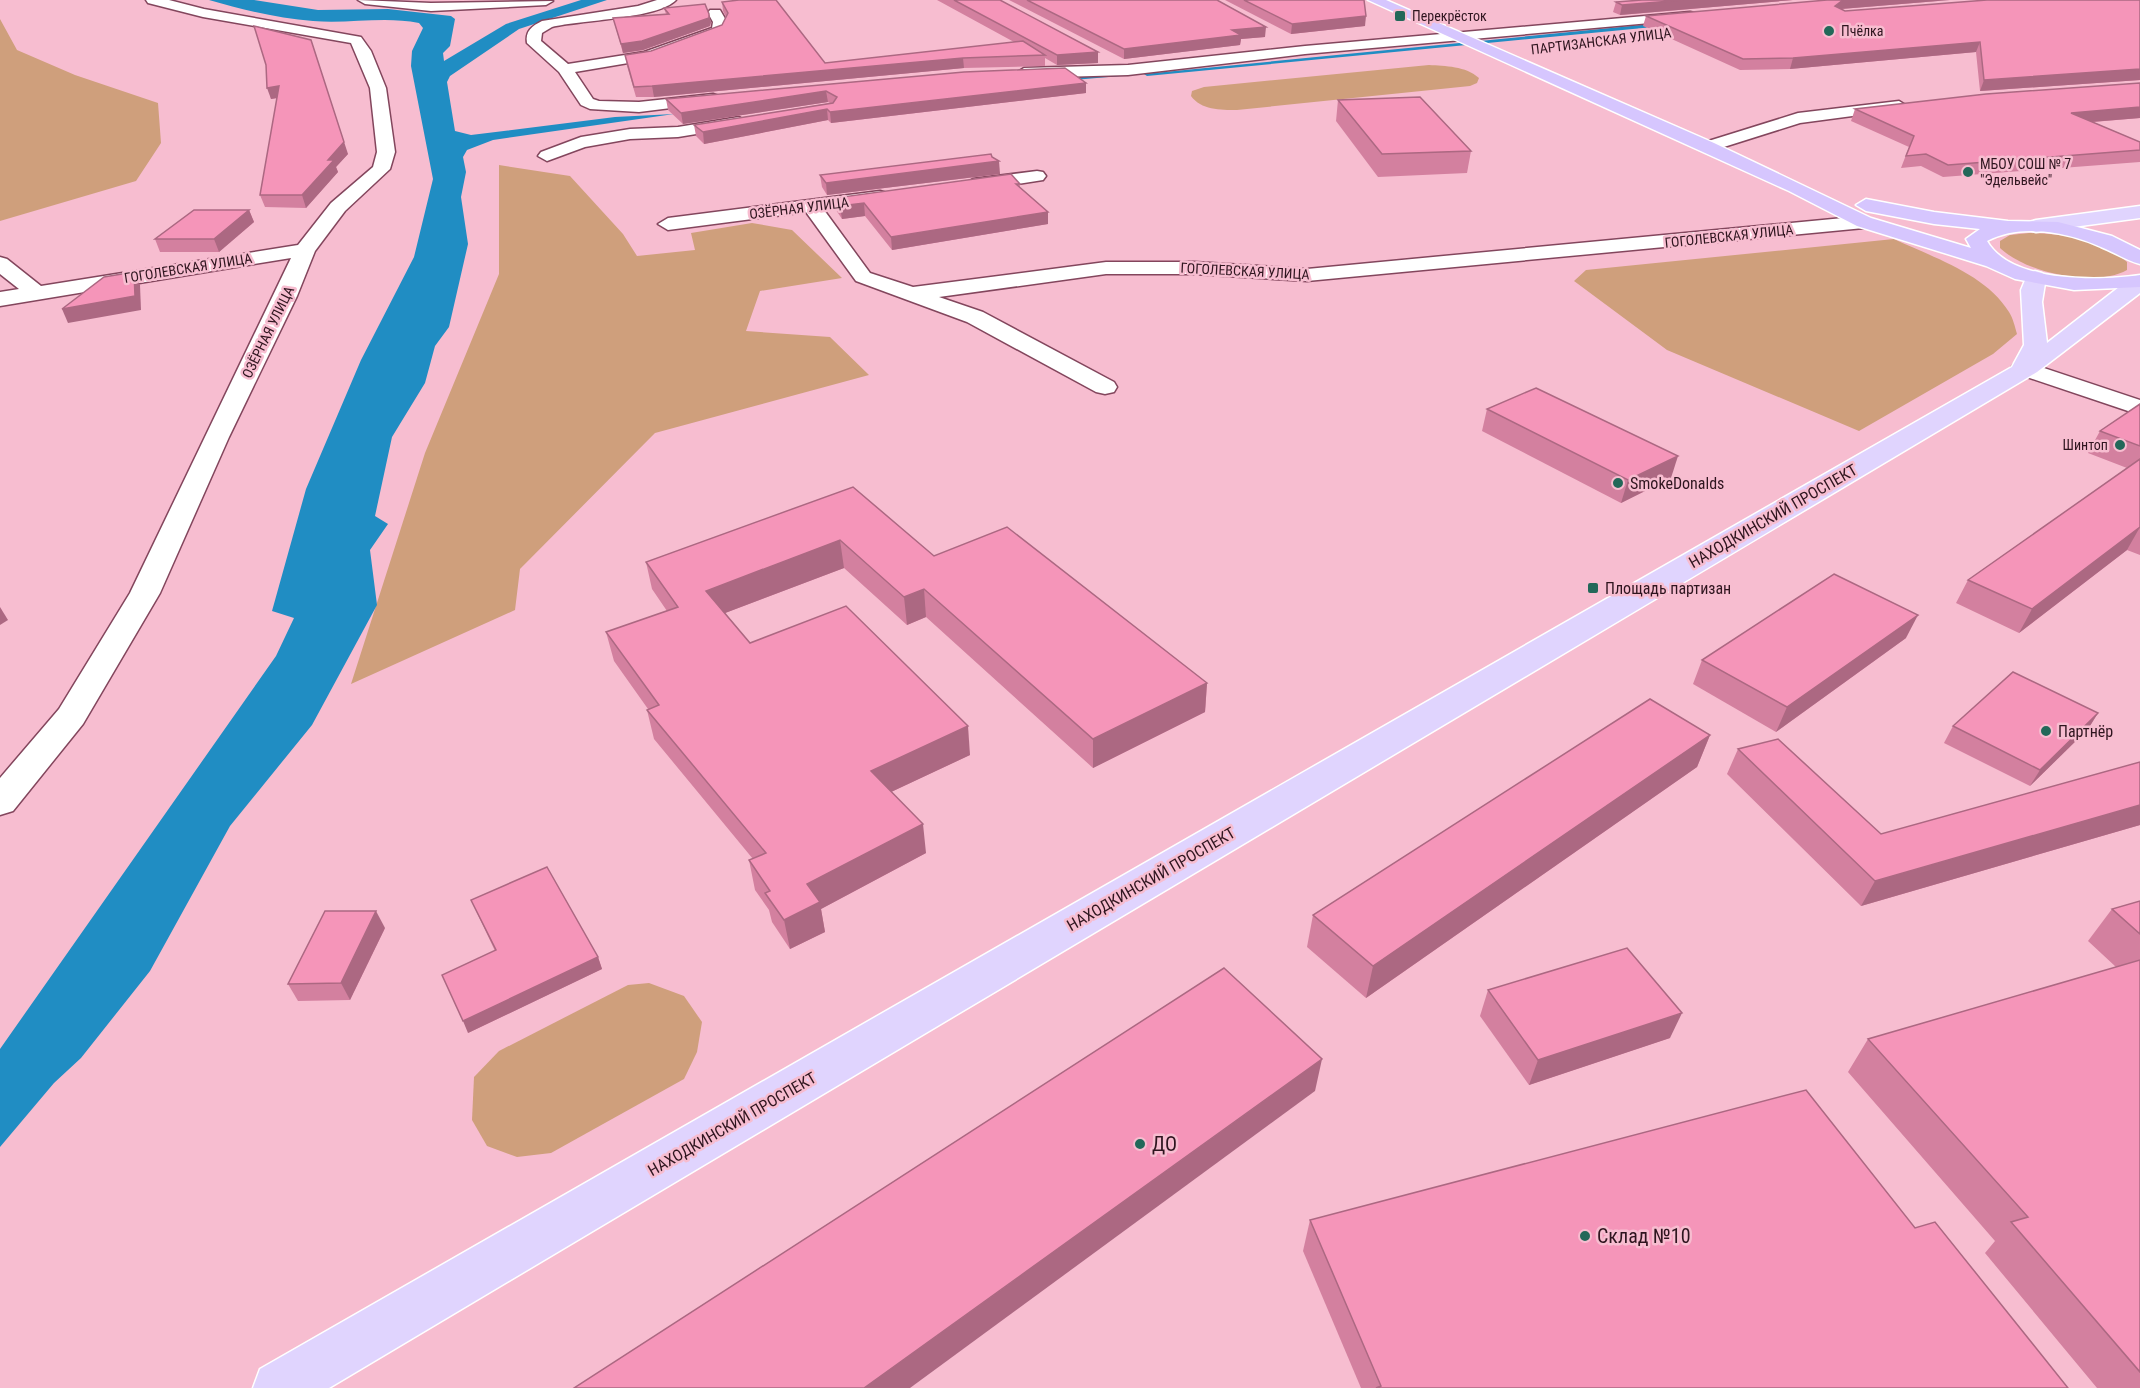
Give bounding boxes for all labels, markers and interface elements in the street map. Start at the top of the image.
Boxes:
place label: Перекрёсток [1412,8,1487,24]
marker: Перекрёсток [1393,9,1407,23]
place label: Пчёлка [1841,23,1884,39]
street label: ПАРТИЗАНСКАЯ УЛИЦА [1530,24,1672,58]
marker: Пчёлка [1822,24,1836,38]
place label: МБОУ СОШ № 7 "Эдельвейс" [1980,156,2071,188]
marker: МБОУ СОШ № 7 "Эдельвейс" [1961,165,1975,179]
street label: ОЗЁРНАЯ УЛИЦА [748,194,850,222]
street label: ГОГОЛЕВСКАЯ УЛИЦА [1664,221,1794,251]
street label: ГОГОЛЕВСКАЯ УЛИЦА [123,250,253,286]
street label: ГОГОЛЕВСКАЯ УЛИЦА [1180,260,1310,282]
street label: ОЗЁРНАЯ УЛИЦА [239,284,297,380]
place label: Шинтоп [2063,437,2108,453]
marker: Шинтоп [2113,438,2127,452]
street label: НАХОДКИНСКИЙ ПРОСПЕКТ [1686,460,1860,572]
place label: SmokeDonalds [1630,474,1724,493]
marker: SmokeDonalds [1611,476,1625,490]
place label: Площадь партизан [1605,579,1731,598]
marker: Площадь партизан [1586,581,1600,595]
place label: Партнёр [2058,722,2113,741]
marker: Партнёр [2039,724,2053,738]
street label: НАХОДКИНСКИЙ ПРОСПЕКТ [1064,823,1238,935]
street label: НАХОДКИНСКИЙ ПРОСПЕКТ [645,1068,819,1180]
place label: ДО [1152,1132,1177,1156]
marker: ДО [1133,1137,1147,1151]
place label: Склад №10 [1597,1224,1691,1248]
marker: Склад №10 [1578,1229,1592,1243]

